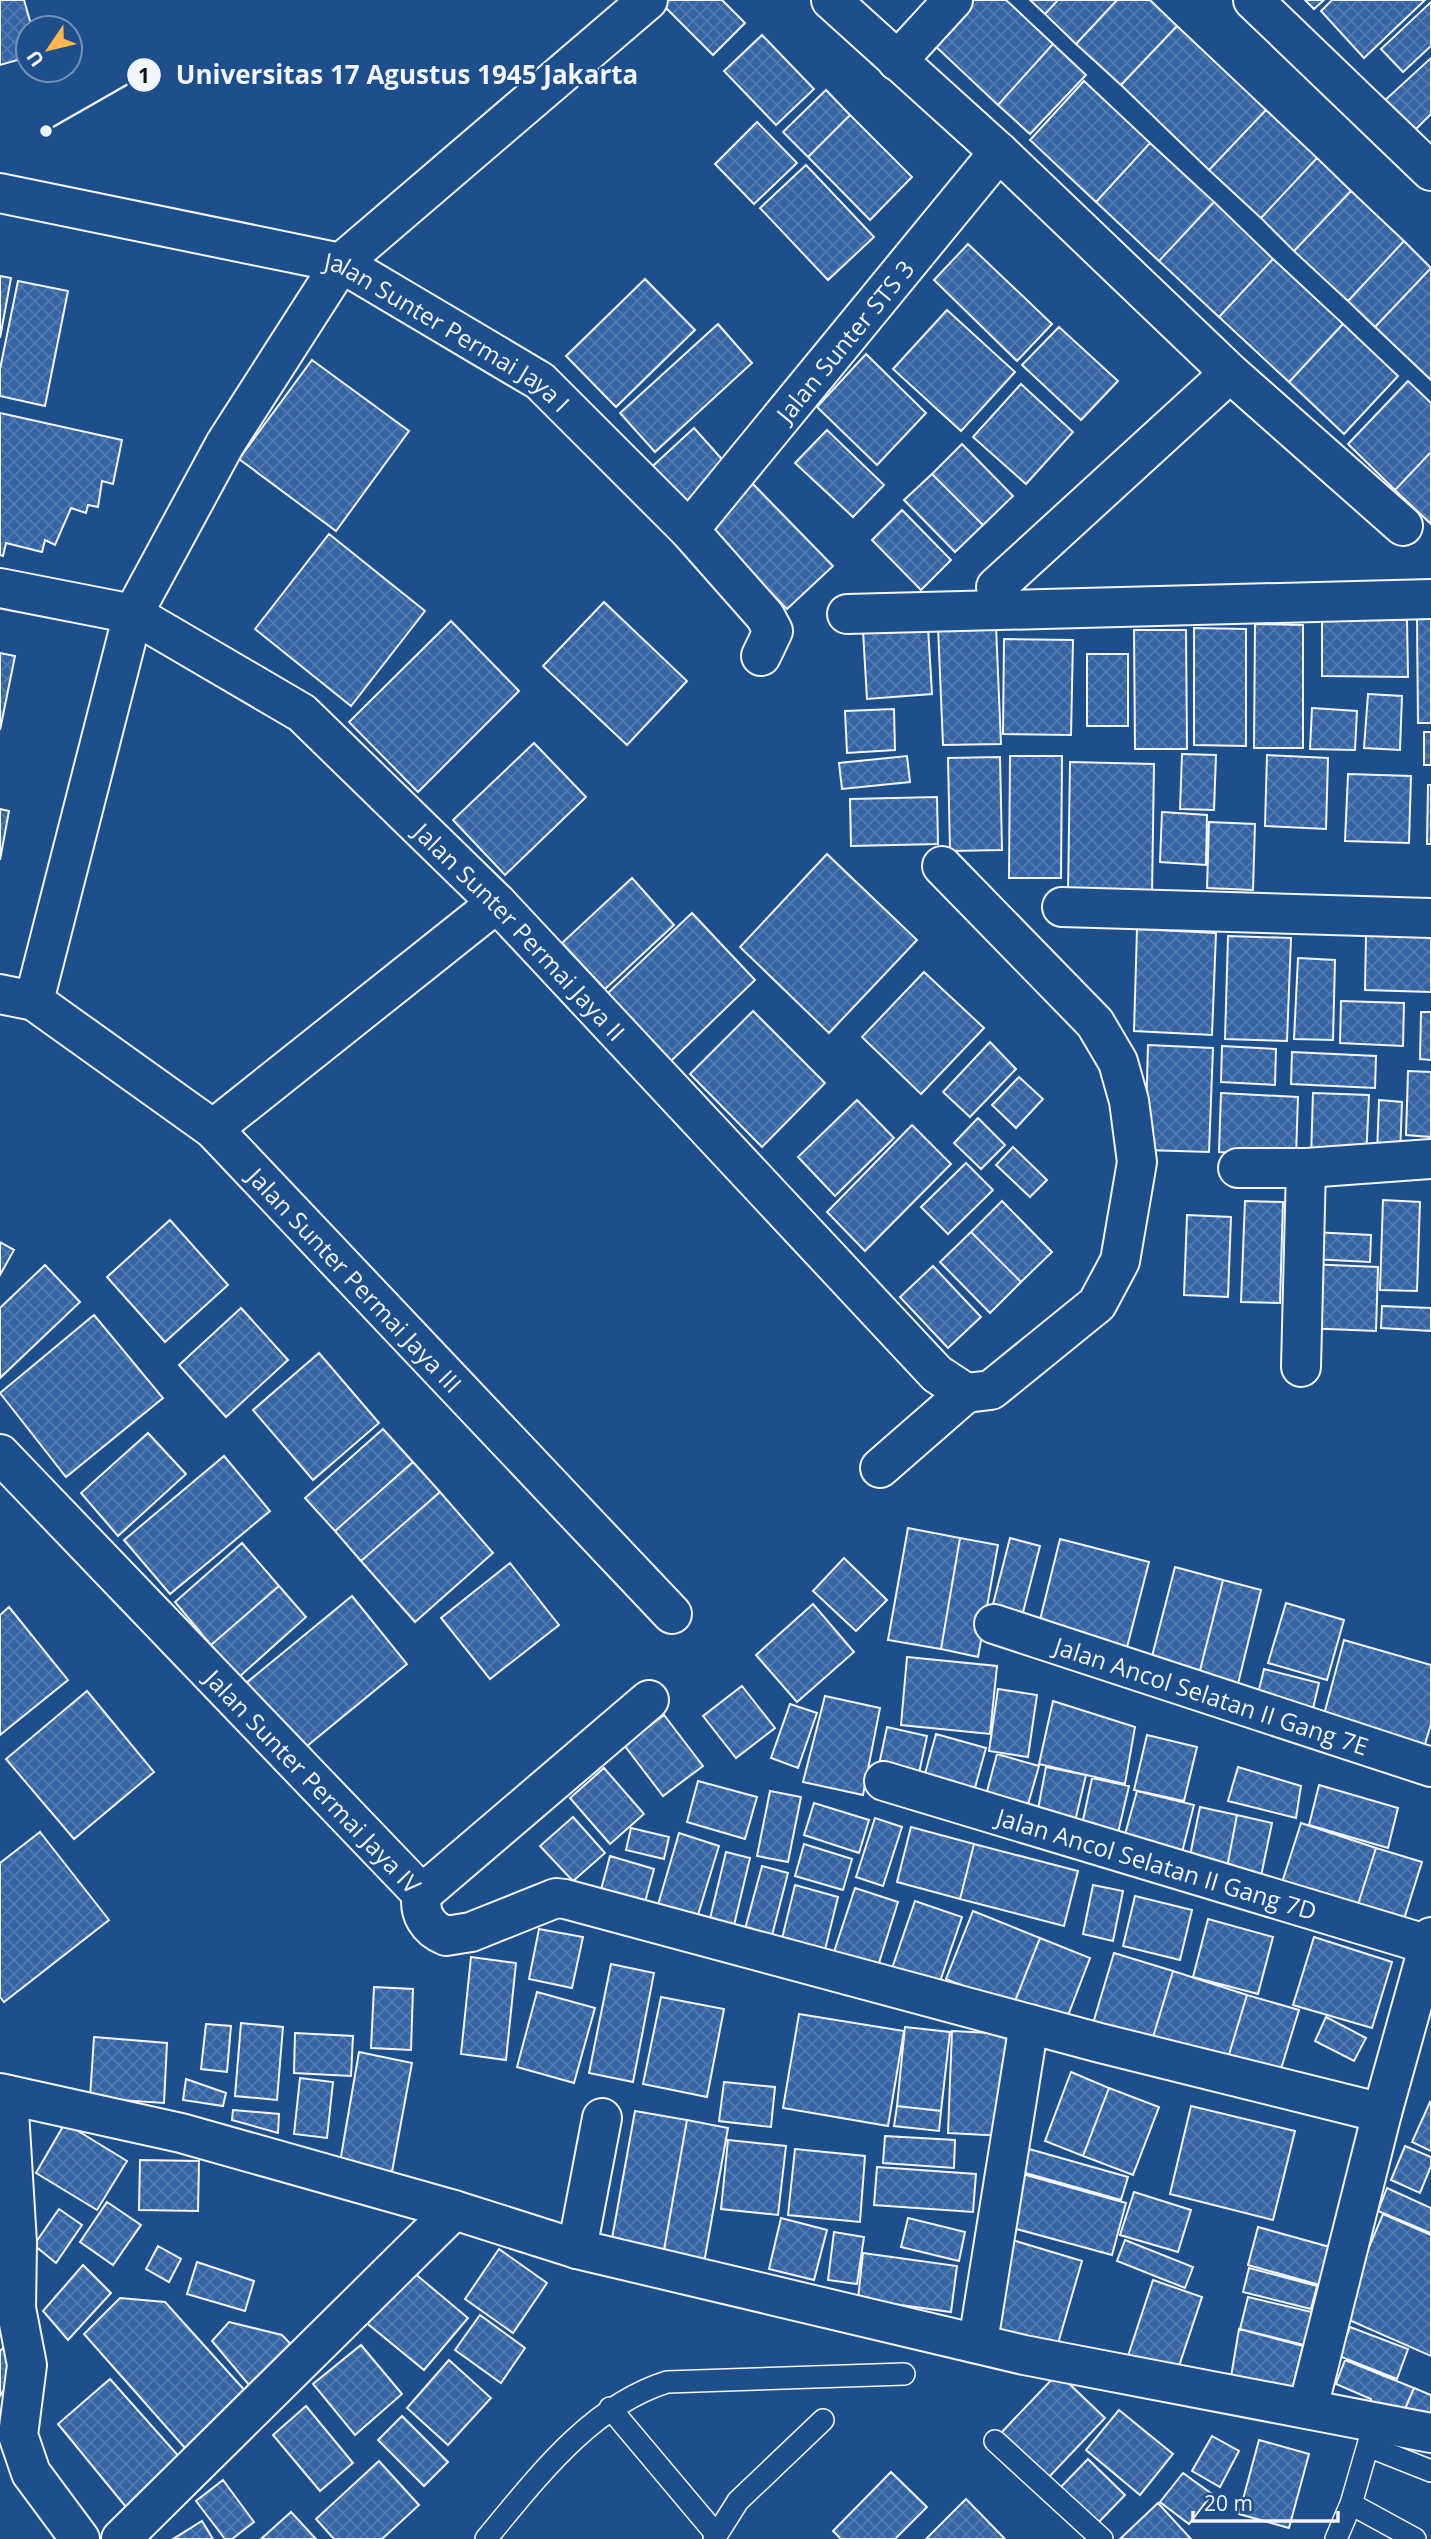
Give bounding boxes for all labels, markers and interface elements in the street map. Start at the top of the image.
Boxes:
north arrow [14,14,84,84]
text: U [20,45,50,72]
callout: Universitas 17 Agustus 1945 Jakarta [127,52,652,99]
text: Universitas 17 Agustus 1945 Jakarta [176,56,638,92]
text: 1 [138,61,150,89]
street label: Jalan Sunter Permai Jaya I [320,243,578,419]
street label: Jalan Sunter STS 3 [767,253,921,430]
street label: Jalan Sunter Permai Jaya II [406,814,633,1047]
street label: Jalan Sunter Permai Jaya III [240,1159,470,1399]
street label: Jalan Ancol Selatan II Gang 7E [1048,1628,1373,1762]
street label: Jalan Sunter Permai Jaya IV [197,1660,429,1901]
street label: Jalan Ancol Selatan II Gang 7D [991,1799,1321,1927]
scale bar [1193,2480,1338,2524]
text: 20 m [1204,2489,1253,2517]

